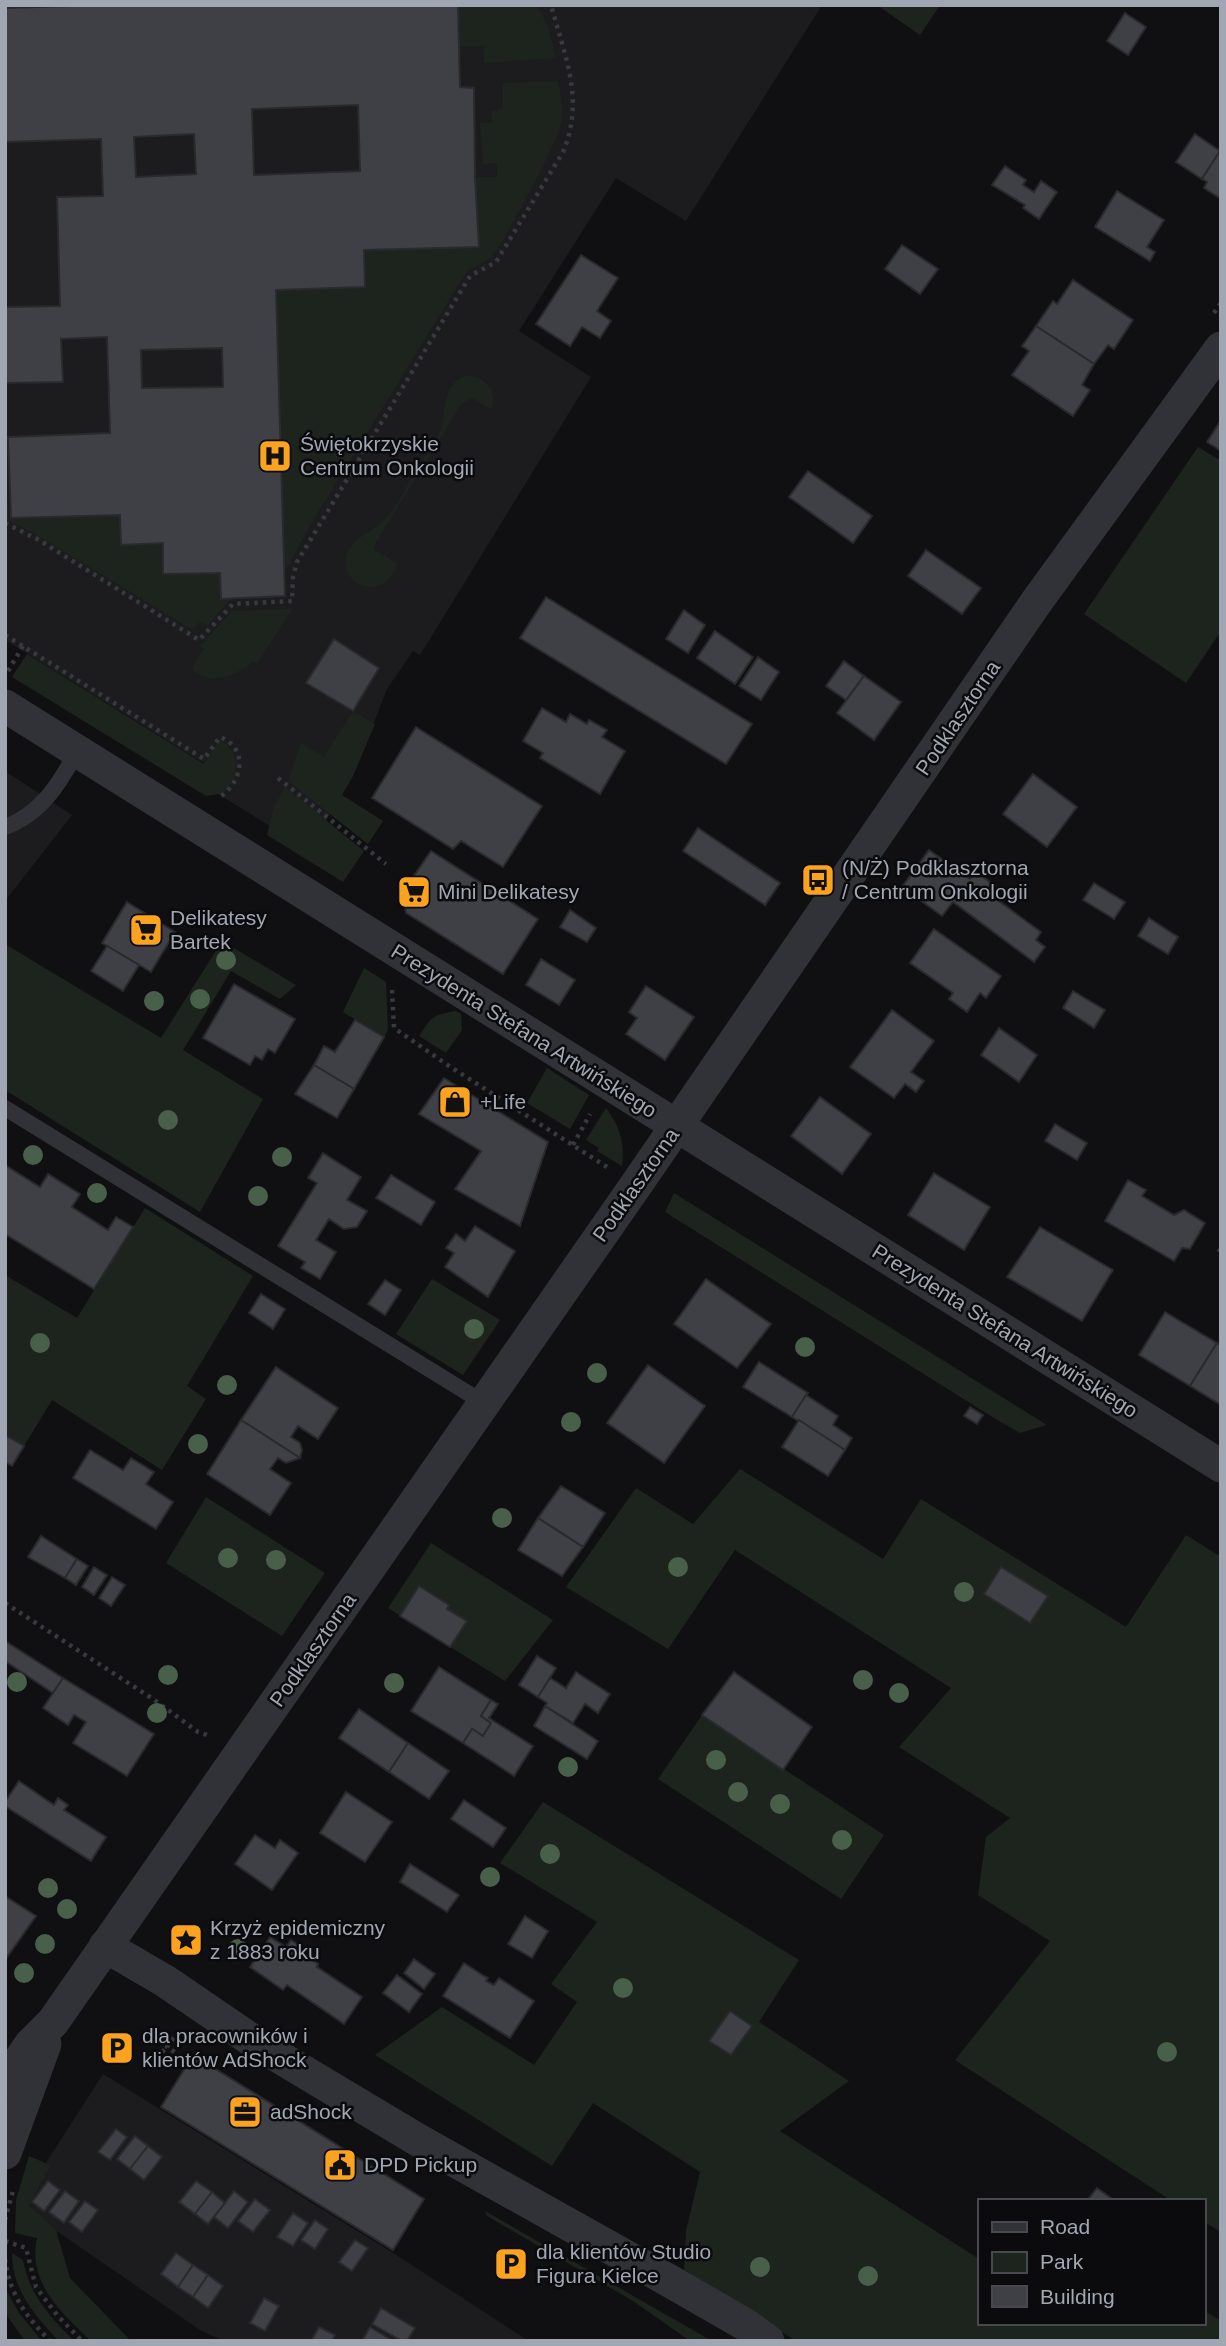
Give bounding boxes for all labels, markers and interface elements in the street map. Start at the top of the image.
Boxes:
place label: Świętokrzyskie Centrum Onkologii [300,432,474,479]
hospital icon: Świętokrzyskie Centrum Onkologii [256,437,294,475]
street label: Podklasztorna [911,656,1005,779]
place label: (N/Ż) Podklasztorna / Centrum Onkologii [842,856,1029,903]
bus stop icon: (N/Ż) Podklasztorna / Centrum Onkologii [799,861,837,899]
supermarket icon: Mini Delikatesy [395,873,433,911]
place label: Mini Delikatesy [438,880,580,903]
place label: Delikatesy Bartek [170,906,267,953]
supermarket icon: Delikatesy Bartek [127,911,165,949]
street label: Prezydenta Stefana Artwińskiego [387,939,661,1122]
shop icon: +Life [436,1083,474,1121]
place label: +Life [480,1090,526,1113]
street label: Podklasztorna [588,1123,683,1246]
street label: Prezydenta Stefana Artwińskiego [868,1239,1142,1422]
street label: Podklasztorna [265,1588,360,1711]
place label: Krzyż epidemiczny z 1883 roku [210,1916,386,1963]
place icon: Krzyż epidemiczny z 1883 roku [167,1921,205,1959]
place label: dla pracowników i klientów AdShock [142,2024,308,2071]
parking icon: dla pracowników i klientów AdShock [98,2029,136,2067]
office icon: adShock [226,2093,264,2131]
place label: adShock [270,2100,352,2123]
public building icon: DPD Pickup [321,2146,359,2184]
place label: DPD Pickup [364,2153,477,2176]
legend [978,2199,1205,2325]
text: Road [1040,2215,1090,2238]
place label: dla klientów Studio Figura Kielce [536,2240,711,2287]
parking icon: dla klientów Studio Figura Kielce [492,2245,530,2283]
text: Park [1040,2250,1084,2273]
text: Building [1040,2285,1115,2308]

